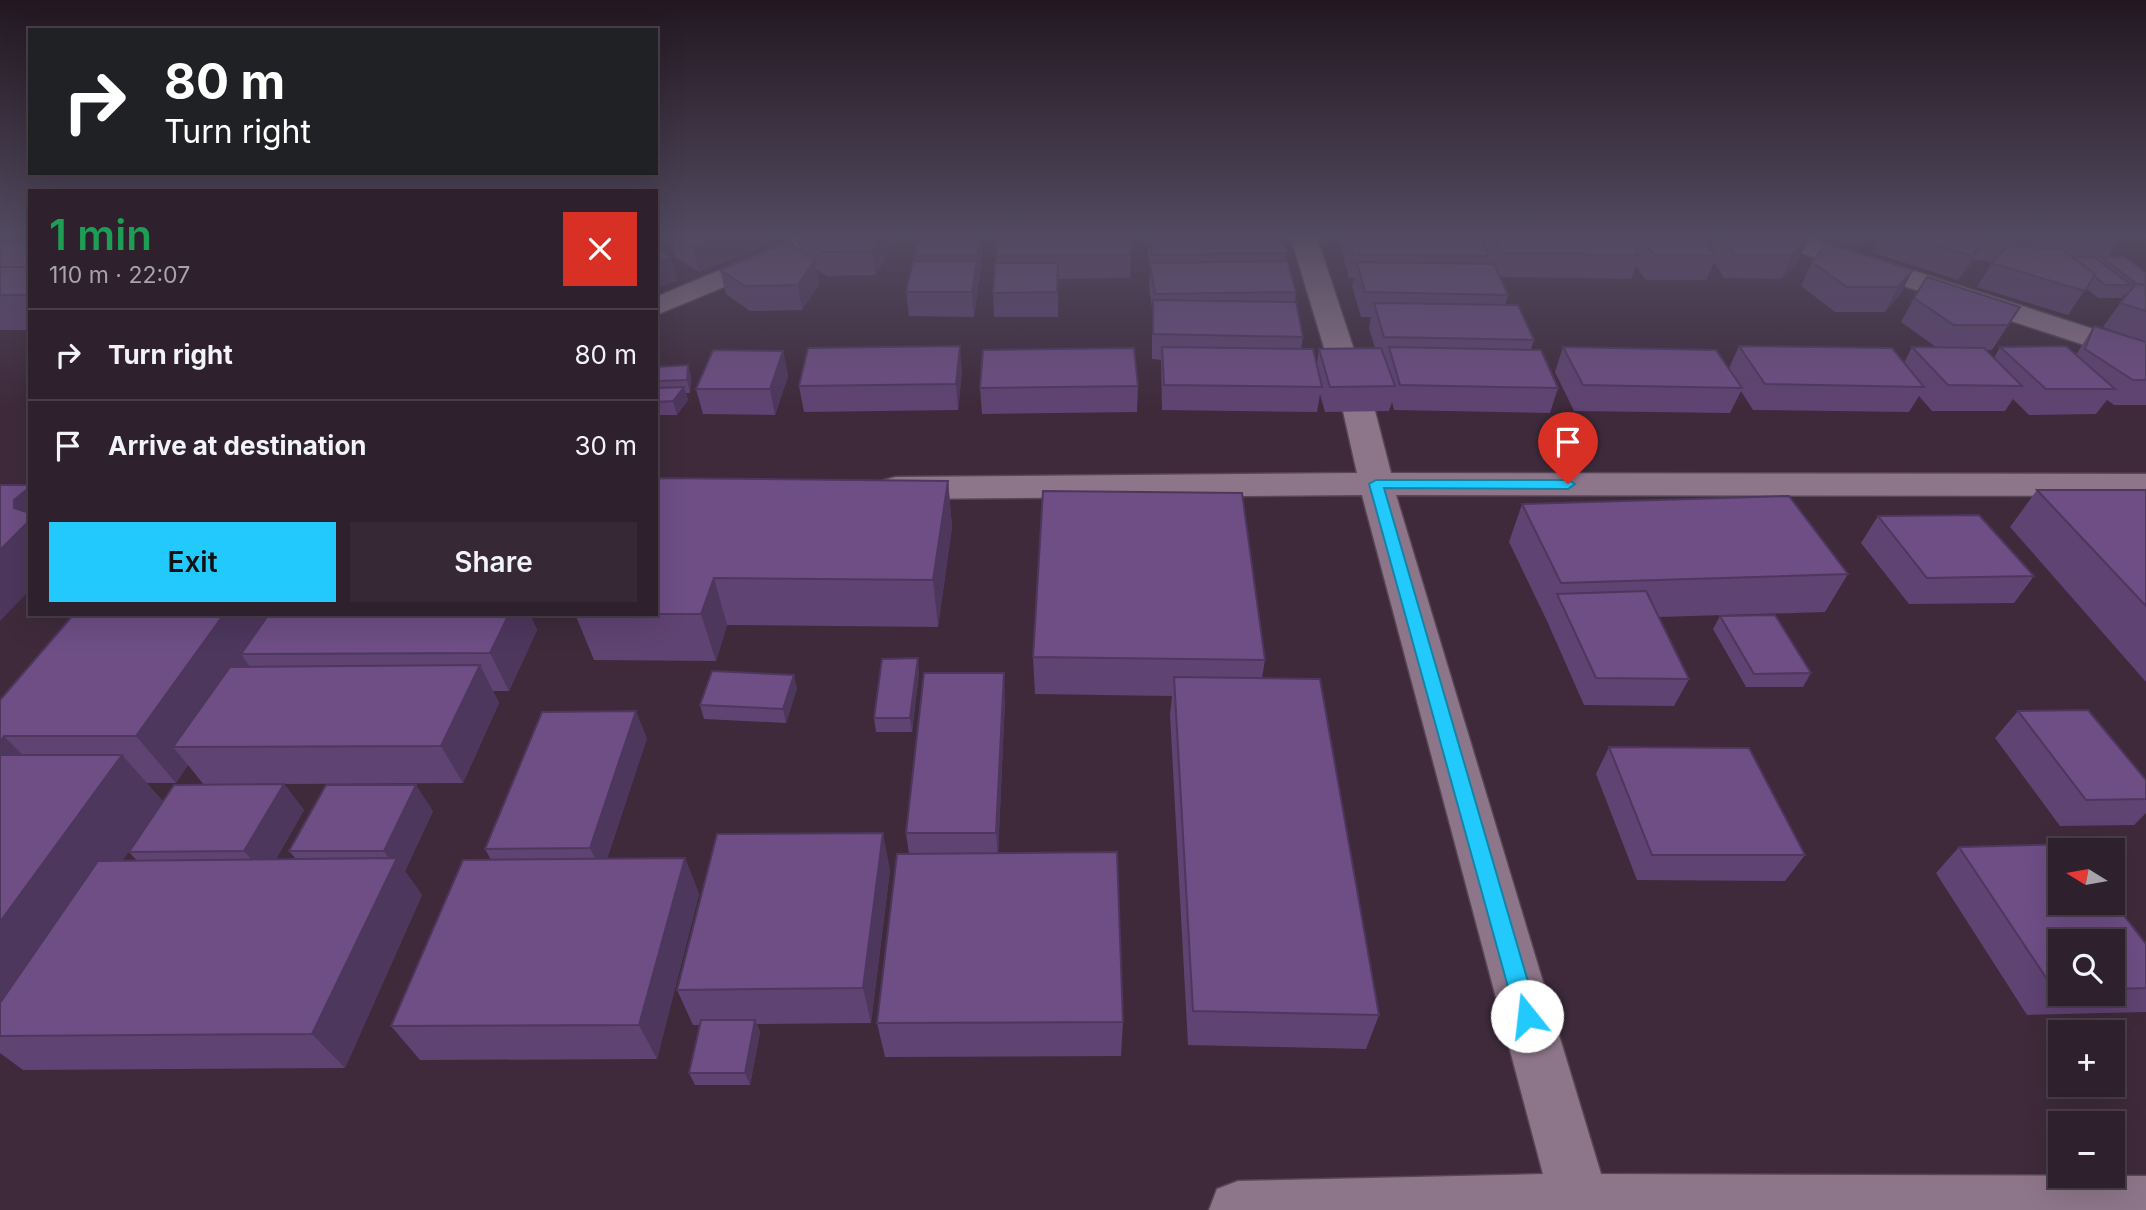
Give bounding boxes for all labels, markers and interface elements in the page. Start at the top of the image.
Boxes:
text: 80 m [164,52,285,111]
icon: right [49,56,140,147]
text: Turn right [164,112,311,151]
text: 1 min [49,209,152,260]
button: close [563,212,637,286]
text: 110 m · 22:07 [49,261,190,289]
icon: right [49,336,87,374]
text: Turn right [108,339,233,370]
text: 80 m [574,339,637,370]
pin [1538,412,1598,484]
icon: arrive [1549,423,1587,461]
icon: arrive [49,427,87,465]
text: Arrive at destination [108,430,367,461]
text: 30 m [574,430,637,461]
button: Exit [49,522,336,602]
button: Share [350,522,637,602]
north arrow [2048,838,2124,915]
map controls [2048,838,2125,1188]
button: search [2048,929,2125,1006]
position arrow [1490,979,1564,1053]
button: + [2048,1020,2125,1097]
button: − [2048,1111,2125,1188]

